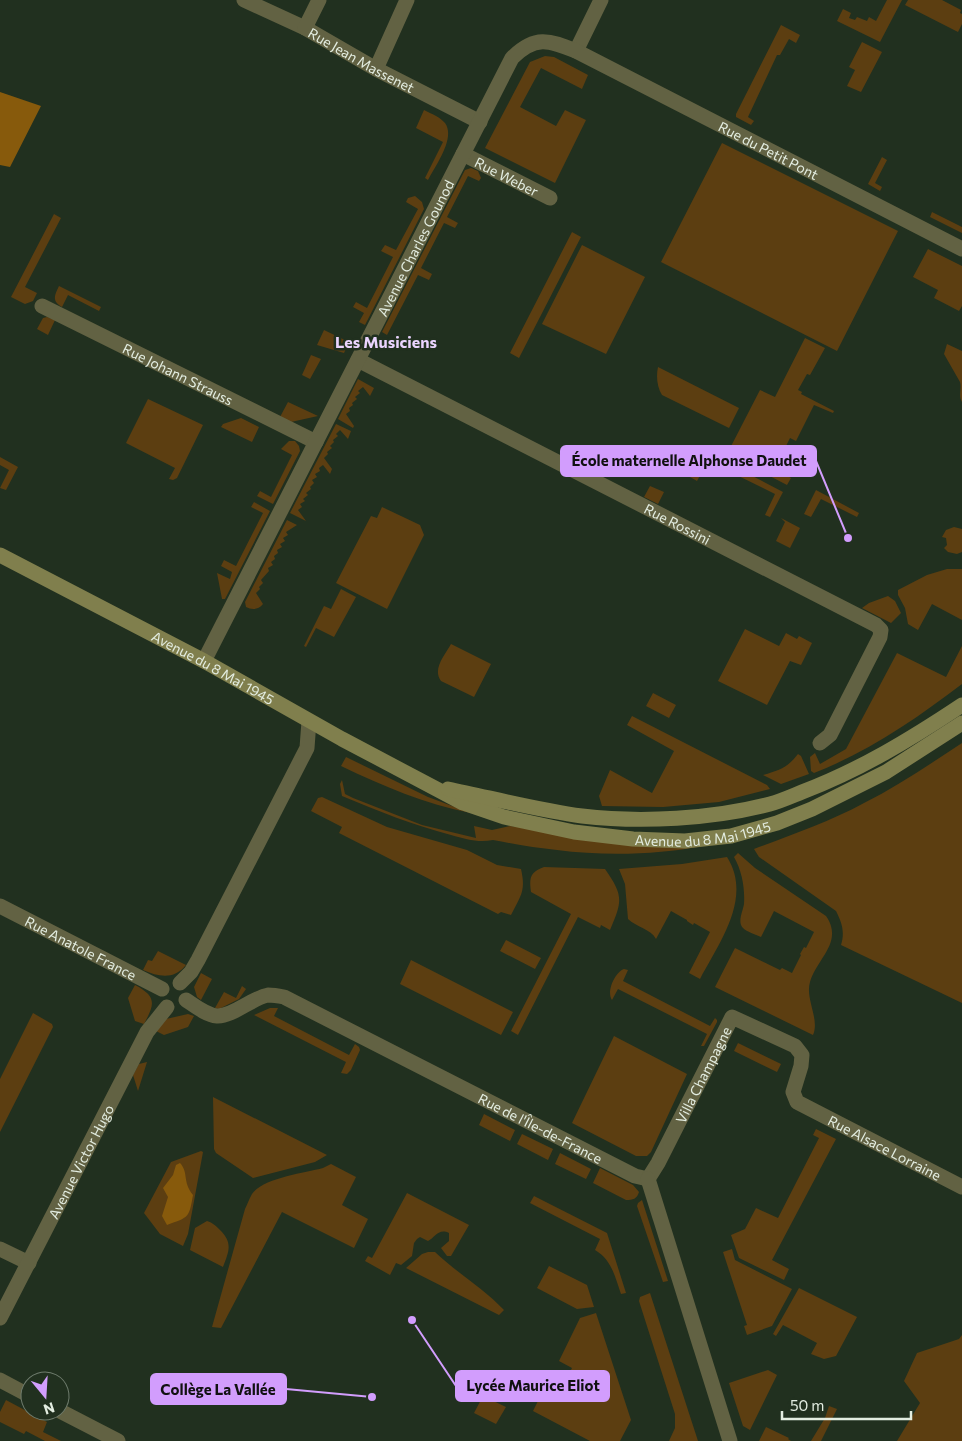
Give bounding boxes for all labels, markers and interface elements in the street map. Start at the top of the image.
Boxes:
street label: Rue Jean Massenet [306,23,418,96]
street label: Rue du Petit Pont [716,117,822,183]
street label: Rue Weber [472,153,542,199]
street label: Avenue Charles Gounod [373,177,457,319]
district label: Les Musiciens [335,332,437,351]
street label: Rue Johann Strauss [120,339,236,408]
callout: École maternelle Alphonse Daudet [561,446,816,476]
text: École maternelle Alphonse Daudet [571,451,807,469]
street label: Rue Rossini [642,499,714,548]
street label: Avenue du 8 Mai 1945 [149,627,278,708]
street label: Avenue du 8 Mai 1945 [635,817,772,850]
street label: Rue Anatole France [22,912,140,983]
street label: Villa Champagne [671,1023,734,1126]
street label: Rue de l'Île-de-France [476,1089,605,1167]
street label: Avenue Victor Hugo [44,1102,117,1221]
street label: Rue Alsace Lorraine [825,1111,944,1183]
north arrow [20,1371,70,1421]
callout: Lycée Maurice Eliot [456,1371,609,1401]
callout: Collège La Vallée [151,1374,286,1404]
text: Lycée Maurice Eliot [466,1376,600,1394]
text: Collège La Vallée [160,1380,276,1398]
scale bar [782,1388,911,1420]
text: 50 m [790,1396,824,1414]
text: N [42,1399,57,1419]

